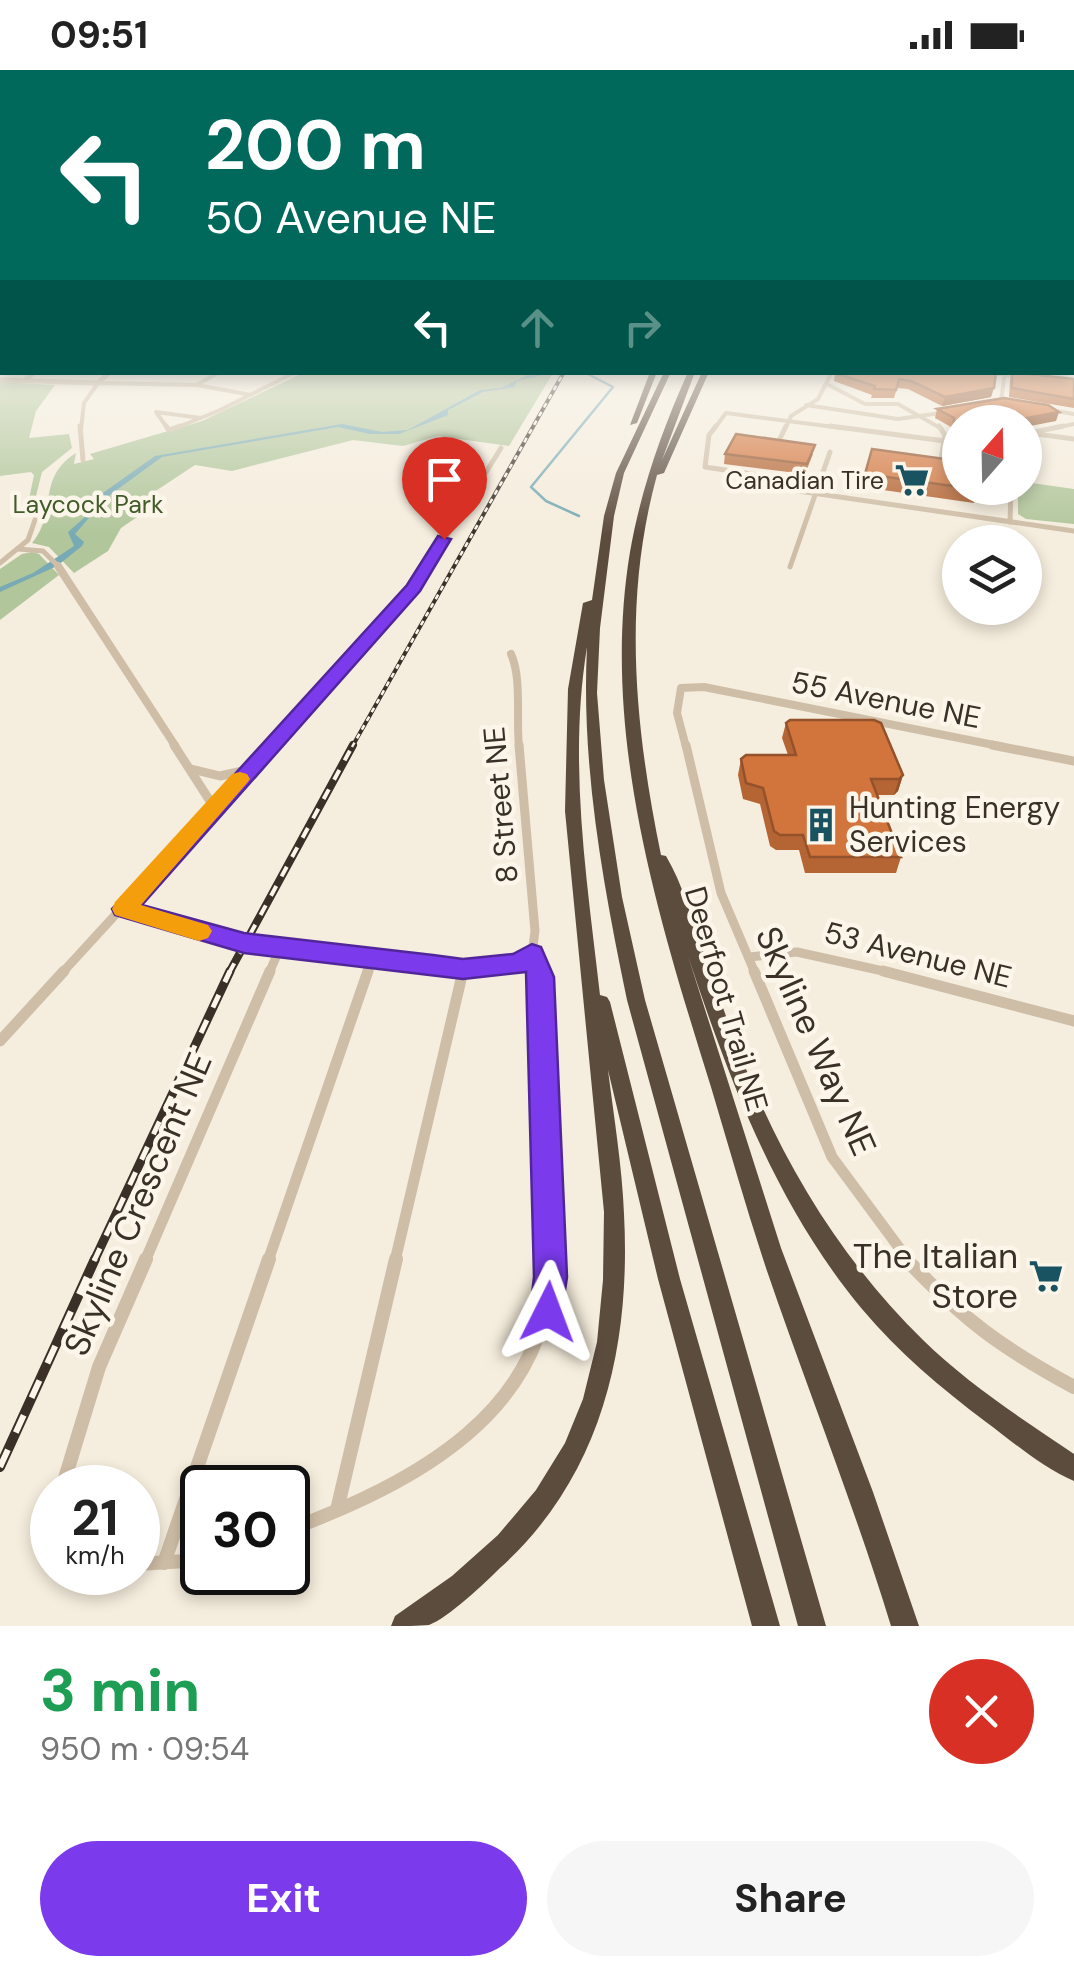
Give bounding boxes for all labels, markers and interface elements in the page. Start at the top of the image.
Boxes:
text: 09:51 [50,10,148,60]
text: 200 m [205,100,426,191]
icon: left [40,110,170,240]
text: 50 Avenue NE [205,188,497,247]
icon: left [405,300,460,355]
icon: ahead [510,300,565,355]
icon: right [615,300,670,355]
north arrow [942,405,1042,505]
map controls [942,405,1042,625]
pin [402,437,487,540]
icon: arrive [417,452,472,507]
supermarket icon: Canadian Tire [893,461,931,499]
place label: Canadian Tire [725,464,884,497]
park label: Laycock Park [12,488,164,521]
button: layers [942,525,1042,625]
street label: 55 Avenue NE [788,662,984,737]
street label: 8 Street NE [474,725,527,885]
place label: Hunting Energy Services [849,788,1060,861]
building icon: Hunting Energy Services [802,806,840,844]
street label: Deerfoot Trail NE [676,882,777,1116]
street label: 53 Avenue NE [820,912,1016,997]
street label: Skyline Way NE [745,919,887,1163]
street label: Skyline Crescent NE [53,1046,223,1362]
place label: The Italian Store [853,1233,1018,1319]
supermarket icon: The Italian Store [1027,1257,1065,1295]
position arrow [496,1260,600,1364]
speed limit sign: 30 [180,1465,310,1595]
text: 21 [71,1485,119,1551]
text: km/h [65,1539,125,1572]
text: 3 min [40,1651,200,1730]
button: close [929,1659,1034,1764]
text: 950 m · 09:54 [40,1728,249,1770]
button: Exit [40,1841,527,1956]
button: Share [547,1841,1034,1956]

